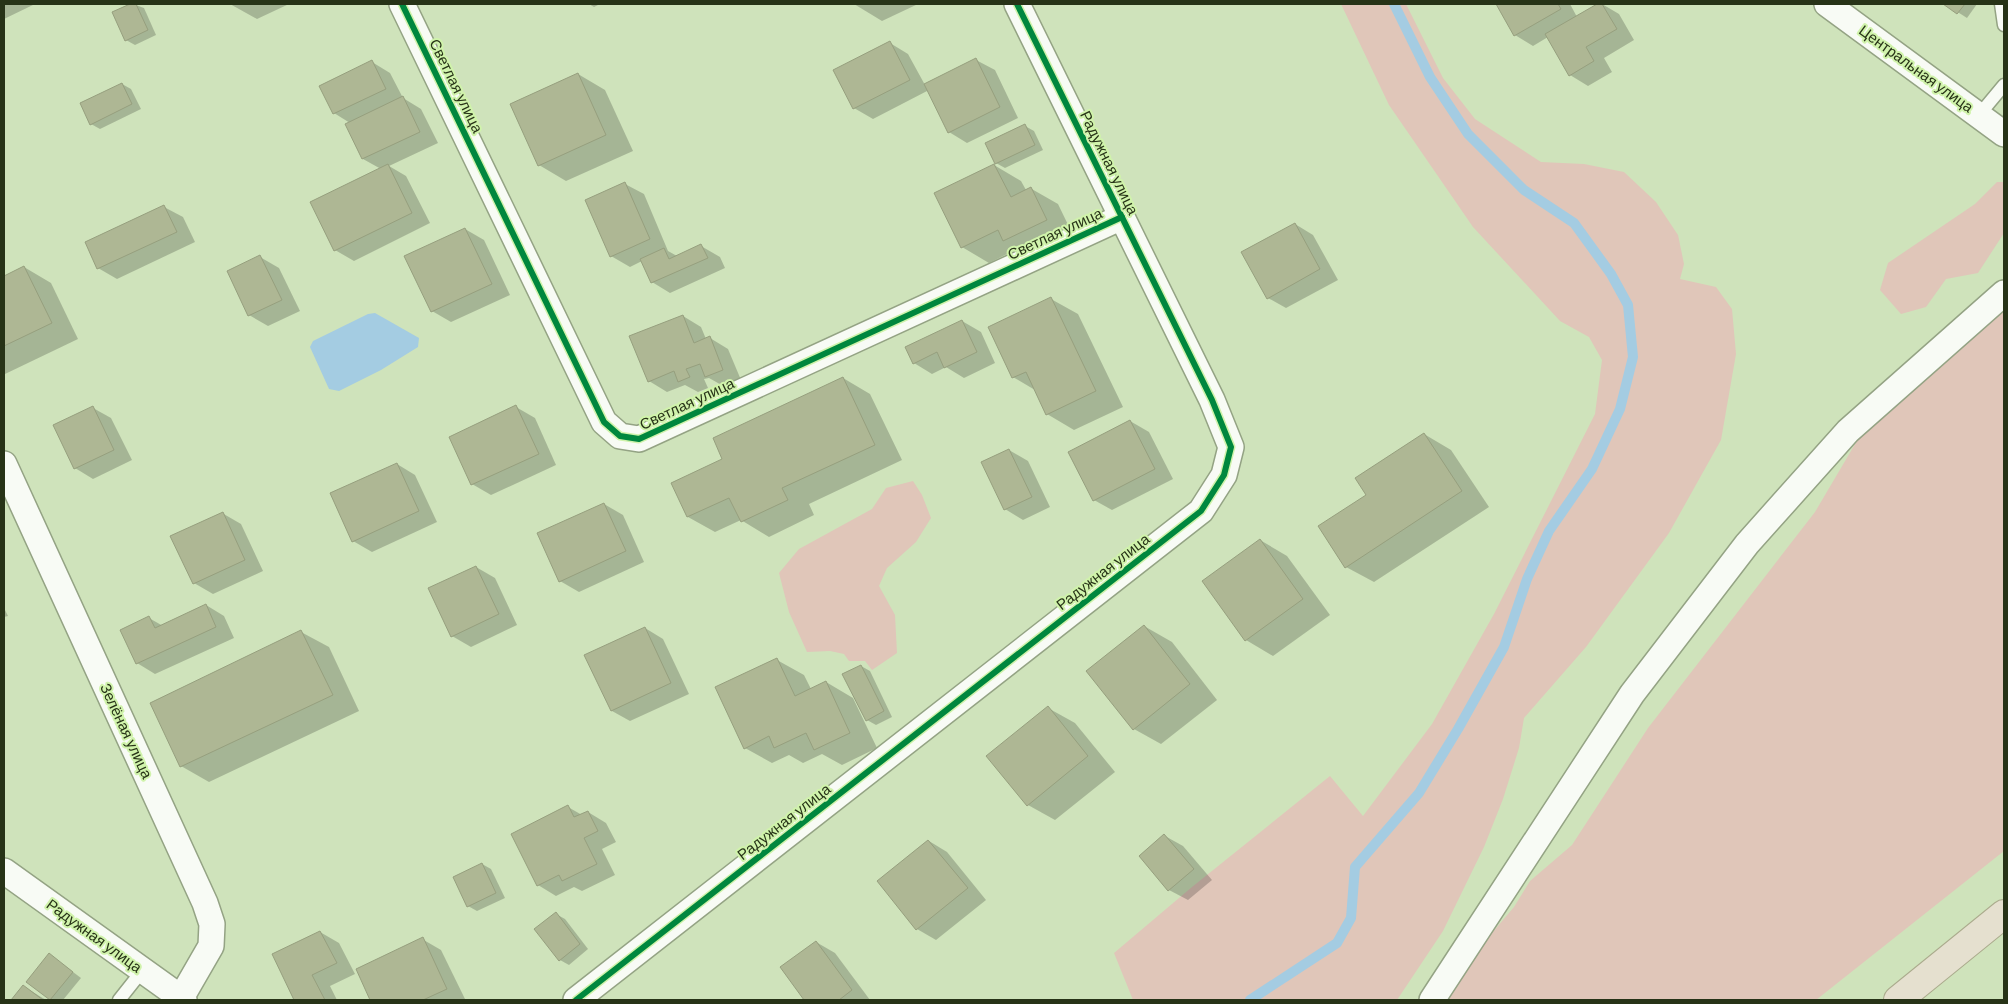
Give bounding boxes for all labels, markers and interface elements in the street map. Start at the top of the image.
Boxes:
street label: Центральная улица [1856,21,1978,116]
street label: Светлая улица [426,36,488,136]
street label: Радужная улица [1077,108,1143,218]
street label: Светлая улица [1004,203,1105,263]
street label: Светлая улица [636,373,737,433]
street label: Радужная улица [1052,529,1153,613]
street label: Зелёная улица [97,680,157,782]
street label: Радужная улица [733,779,834,863]
street label: Радужная улица [43,895,146,976]

